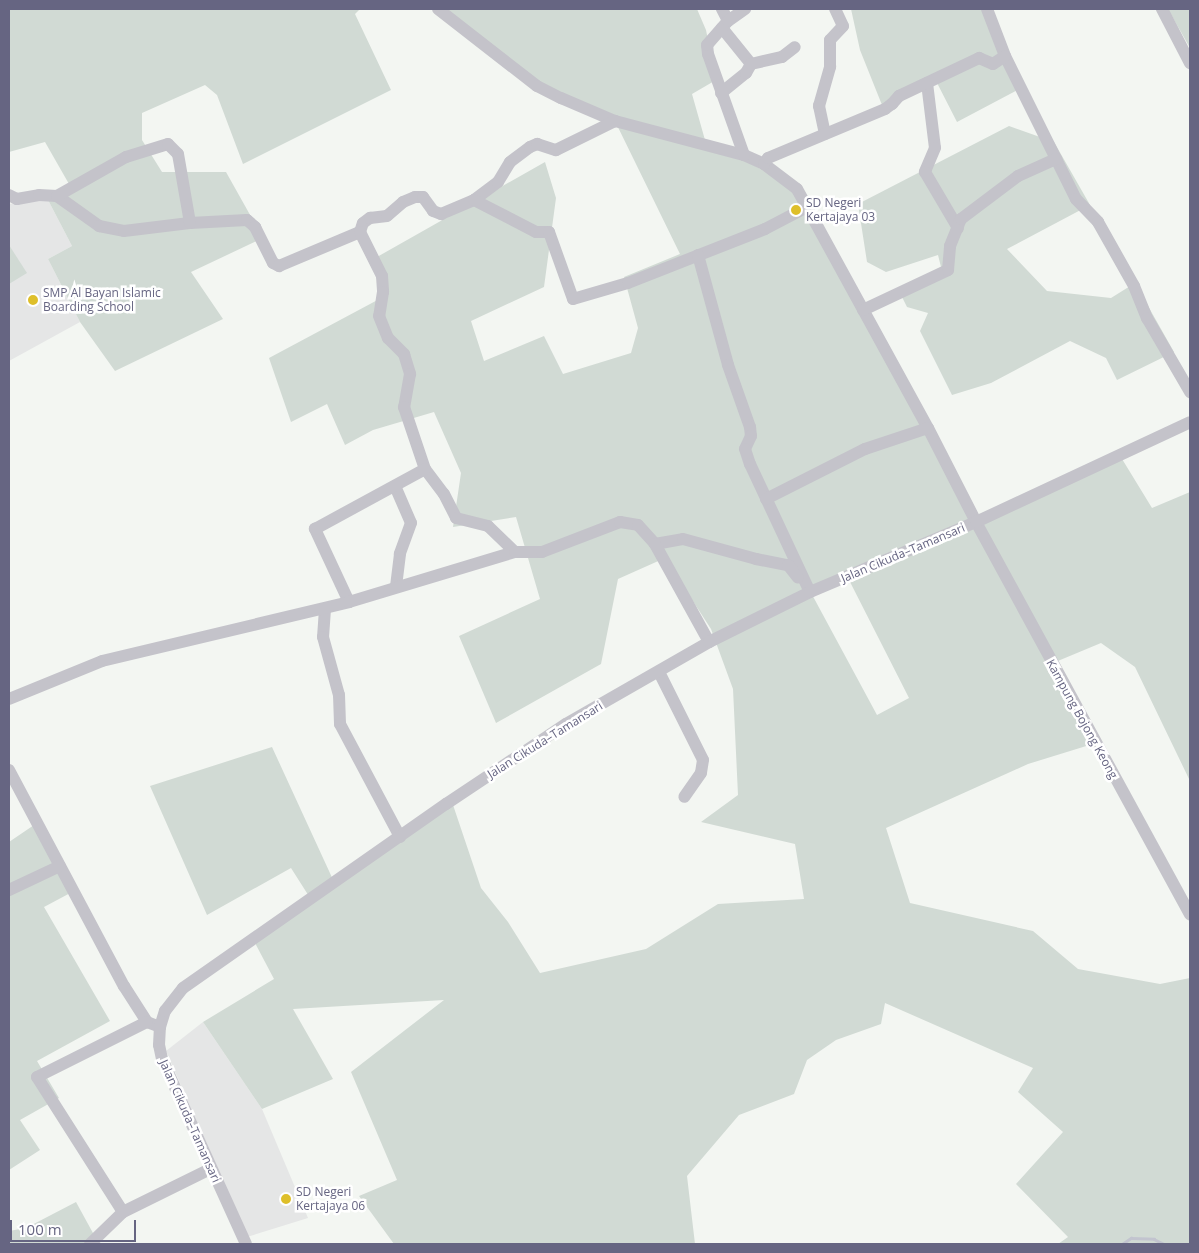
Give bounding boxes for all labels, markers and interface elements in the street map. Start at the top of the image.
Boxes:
place label: SD Negeri Kertajaya 03 [806,196,875,224]
marker: SD Negeri Kertajaya 03 [790,204,802,216]
place label: SMP Al Bayan Islamic Boarding School [43,286,161,314]
marker: SMP Al Bayan Islamic Boarding School [27,294,39,306]
street label: Jalan Cikuda–Tamansari [839,520,967,586]
street label: Kampung Bojong Keong [1043,657,1121,781]
street label: Jalan Cikuda–Tamansari [485,699,605,781]
street label: Jalan Cikuda–Tamansari [156,1057,224,1185]
place label: SD Negeri Kertajaya 06 [296,1185,365,1213]
marker: SD Negeri Kertajaya 06 [280,1193,292,1205]
scale bar [12,1210,139,1242]
text: 100 m [18,1219,62,1239]

